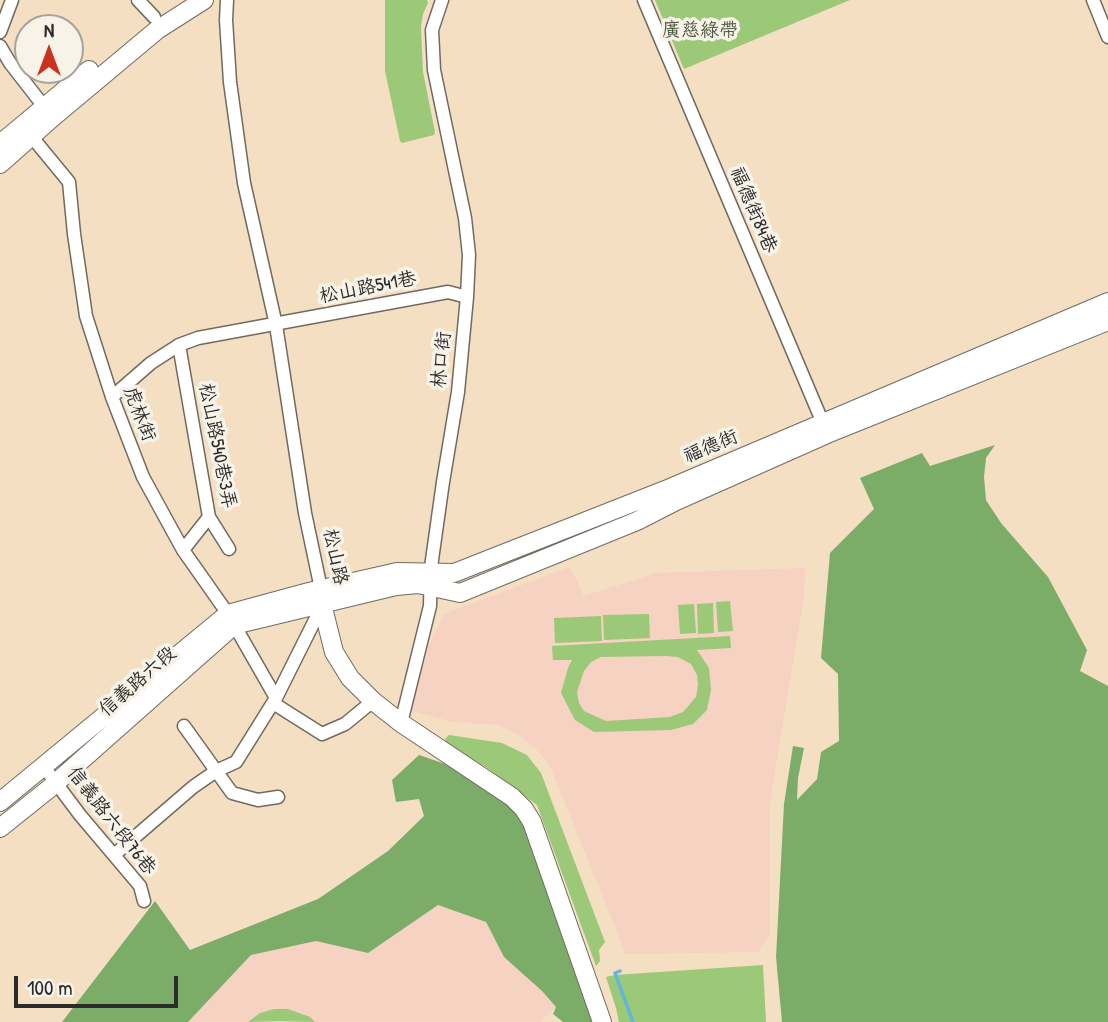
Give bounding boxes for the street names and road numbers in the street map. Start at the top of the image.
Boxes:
street label: 福德街84巷 [725,164,781,256]
street label: 松山路541巷 [318,267,418,309]
street label: 林口街 [428,330,456,390]
street label: 松山路540巷3弄 [194,381,240,511]
street label: 虎林街 [118,383,160,445]
street label: 福德街 [680,425,742,469]
street label: 松山路 [318,527,352,587]
street label: 信義路六段 [95,642,181,722]
street label: 信義路六段76巷 [62,762,160,880]

